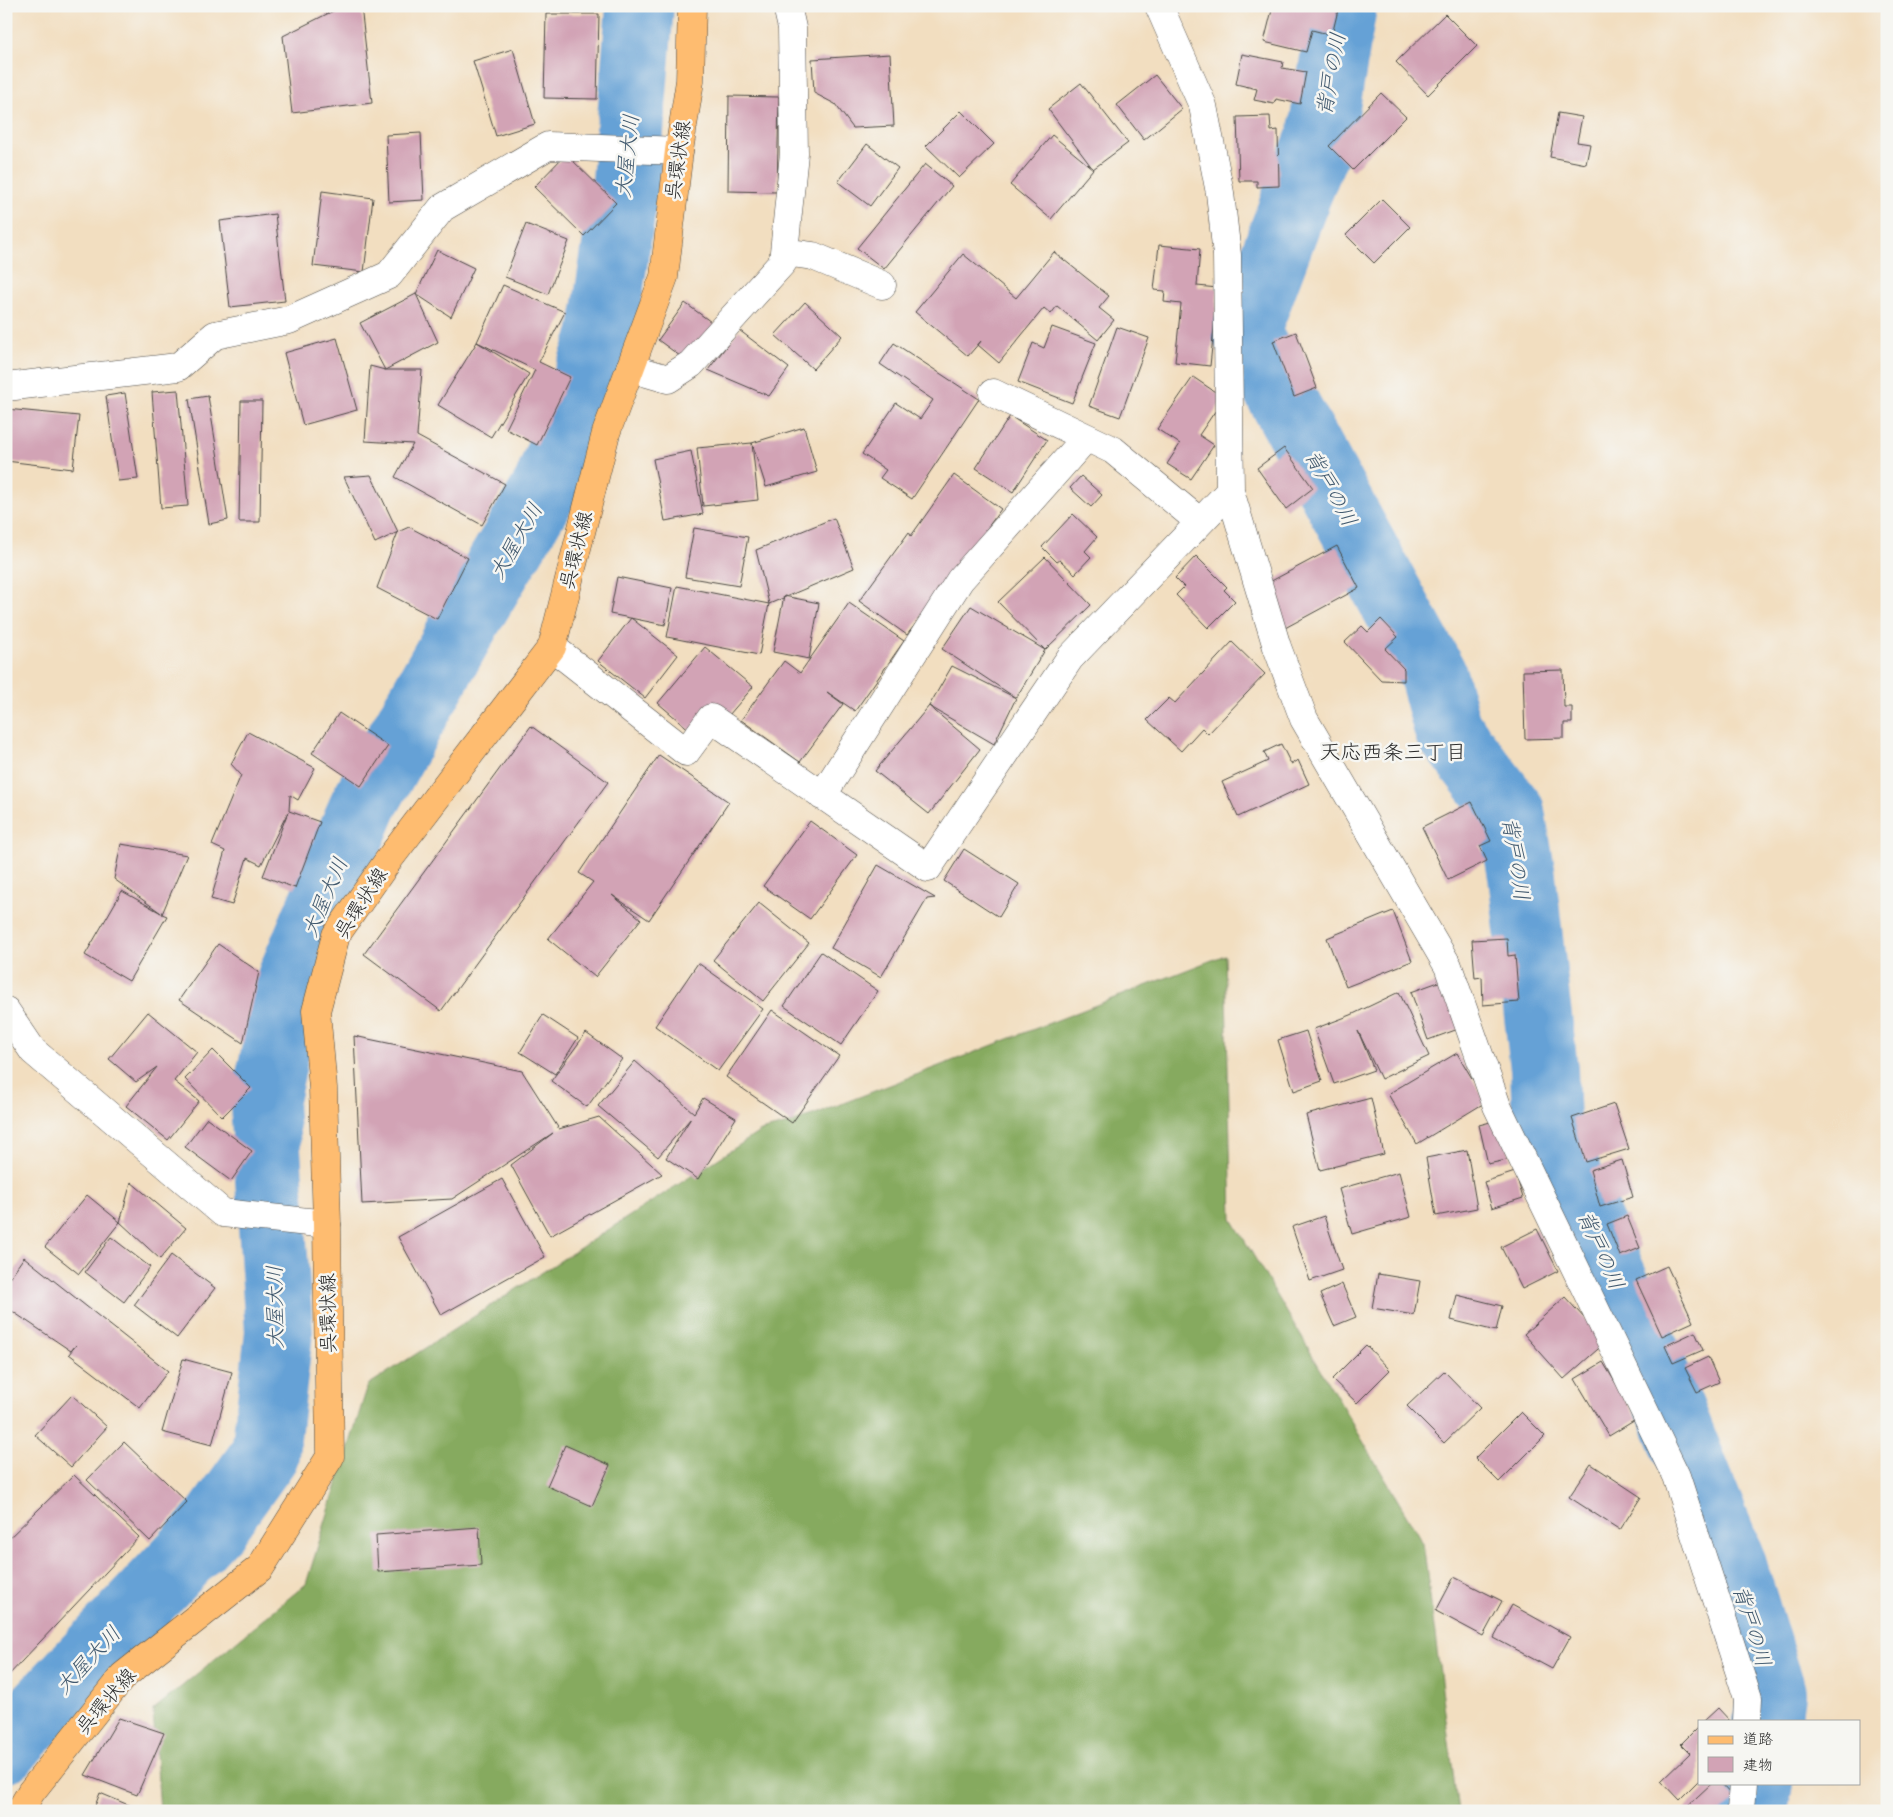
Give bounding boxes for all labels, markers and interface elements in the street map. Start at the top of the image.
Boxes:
water label: 背戸の川 [1311,30,1351,118]
water label: 大屋大川 [610,113,644,199]
street label: 呉環状線 [660,119,696,201]
water label: 背戸の川 [1299,445,1363,531]
water label: 大屋大川 [484,498,548,584]
street label: 呉環状線 [554,508,598,592]
district label: 天応西条三丁目 [1320,739,1467,765]
water label: 背戸の川 [1497,815,1535,903]
water label: 大屋大川 [297,853,353,941]
street label: 呉環状線 [329,863,393,943]
water label: 背戸の川 [1572,1206,1630,1294]
water label: 大屋大川 [261,1265,289,1349]
street label: 呉環状線 [315,1273,341,1353]
water label: 背戸の川 [1727,1582,1777,1670]
water label: 大屋大川 [50,1620,126,1700]
street label: 呉環状線 [70,1663,142,1739]
legend [1698,1720,1860,1784]
text: 道路 [1743,1730,1773,1749]
text: 建物 [1743,1756,1773,1775]

